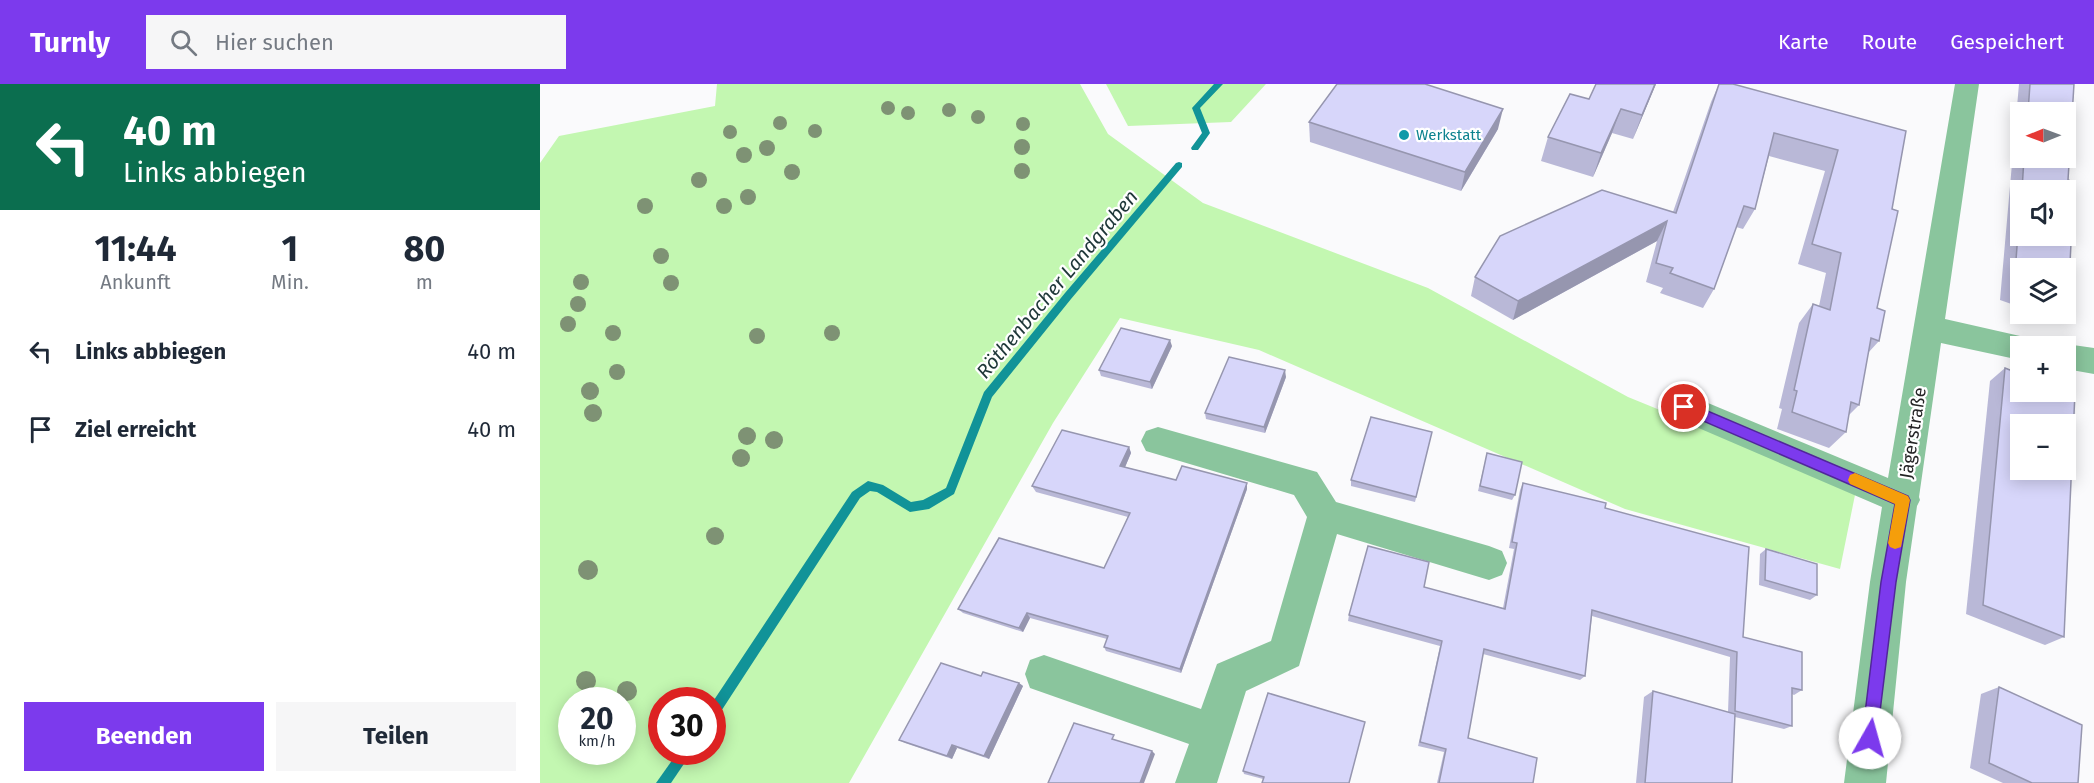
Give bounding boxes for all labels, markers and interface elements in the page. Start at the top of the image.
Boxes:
search box [146,15,566,69]
text: Turnly [30,26,110,59]
icon: search [167,26,200,59]
text: Hier suchen [215,29,334,56]
text: Karte [1778,29,1829,55]
text: Route [1862,29,1917,55]
text: Gespeichert [1950,29,2064,55]
north arrow [2010,102,2076,168]
map controls [2010,102,2076,480]
text: 40 m [123,106,217,156]
icon: left [24,108,102,186]
place label: Werkstatt [1416,126,1482,144]
marker: Werkstatt [1397,128,1411,142]
text: Links abbiegen [123,157,307,189]
button: sound [2010,180,2076,246]
water label: Röthenbacher Landgraben [971,185,1143,383]
text: 11:44 [95,227,177,271]
text: 1 [282,227,298,271]
text: 80 [403,227,445,271]
button: layers [2010,258,2076,324]
text: Ankunft [100,270,171,294]
text: Min. [271,270,309,294]
text: m [416,270,433,294]
icon: left [24,335,57,368]
button: + [2010,336,2076,402]
text: Links abbiegen [75,338,226,365]
text: 40 m [467,338,516,365]
pin [1658,381,1709,432]
street label: Jägerstraße [1895,386,1931,480]
icon: arrive [1667,390,1700,423]
icon: arrive [24,413,57,446]
button: − [2010,414,2076,480]
text: Ziel erreicht [75,416,196,443]
text: 40 m [467,416,516,443]
speed limit sign: 30 [648,687,726,765]
text: 20 [580,701,614,737]
button: Beenden [24,702,264,771]
button: Teilen [276,702,516,771]
position arrow [1838,706,1902,770]
text: km/h [578,732,616,750]

